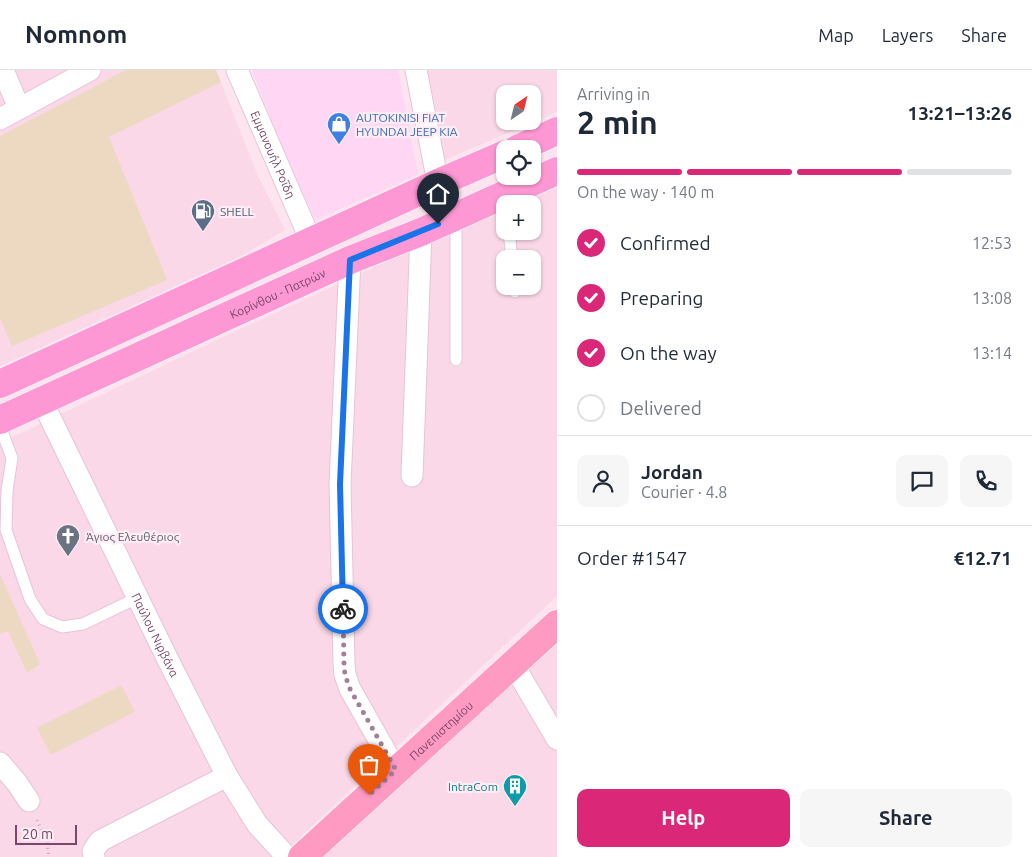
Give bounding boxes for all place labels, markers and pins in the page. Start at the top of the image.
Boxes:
shop icon: AUTOKINISI FIAT HYUNDAI JEEP KIA [326,111,352,145]
place label: AUTOKINISI FIAT HYUNDAI JEEP KIA [356,111,458,138]
pin [417,173,459,224]
fuel station icon: SHELL [190,198,216,232]
place label: SHELL [220,205,254,218]
church icon: Άγιος Ελευθέριος [55,523,81,557]
place label: Άγιος Ελευθέριος [86,530,180,544]
pin [348,744,390,795]
building icon: IntraCom [502,773,528,807]
place label: IntraCom [448,780,498,793]

